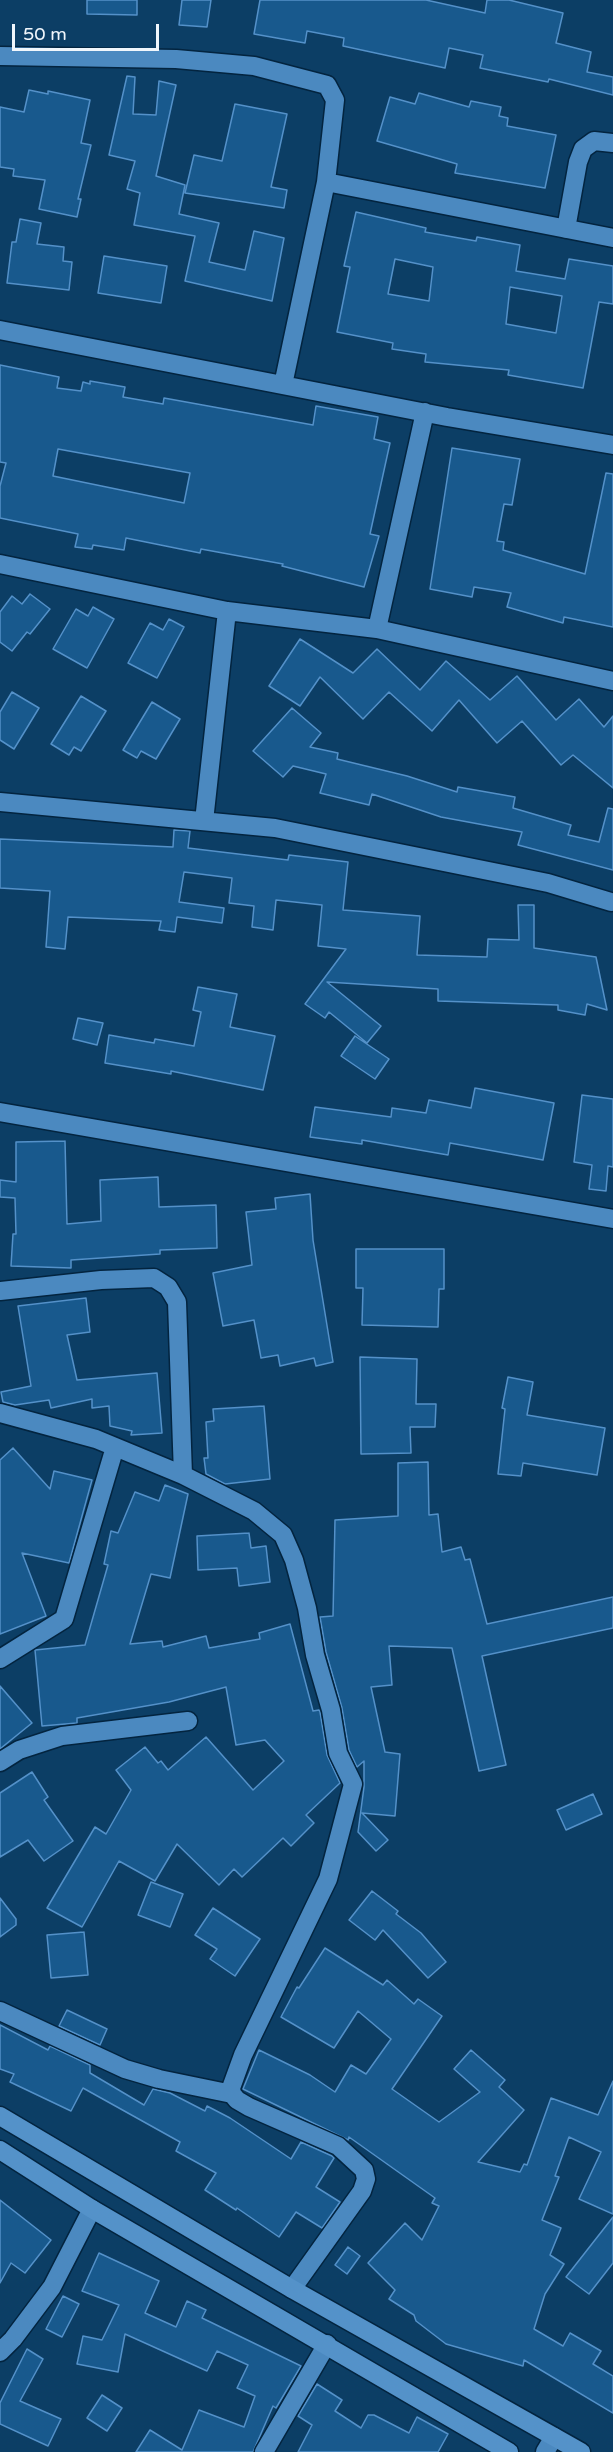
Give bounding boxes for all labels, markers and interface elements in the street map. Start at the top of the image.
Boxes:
scale bar [15,12,162,50]
text: 50 m [23,23,67,45]

